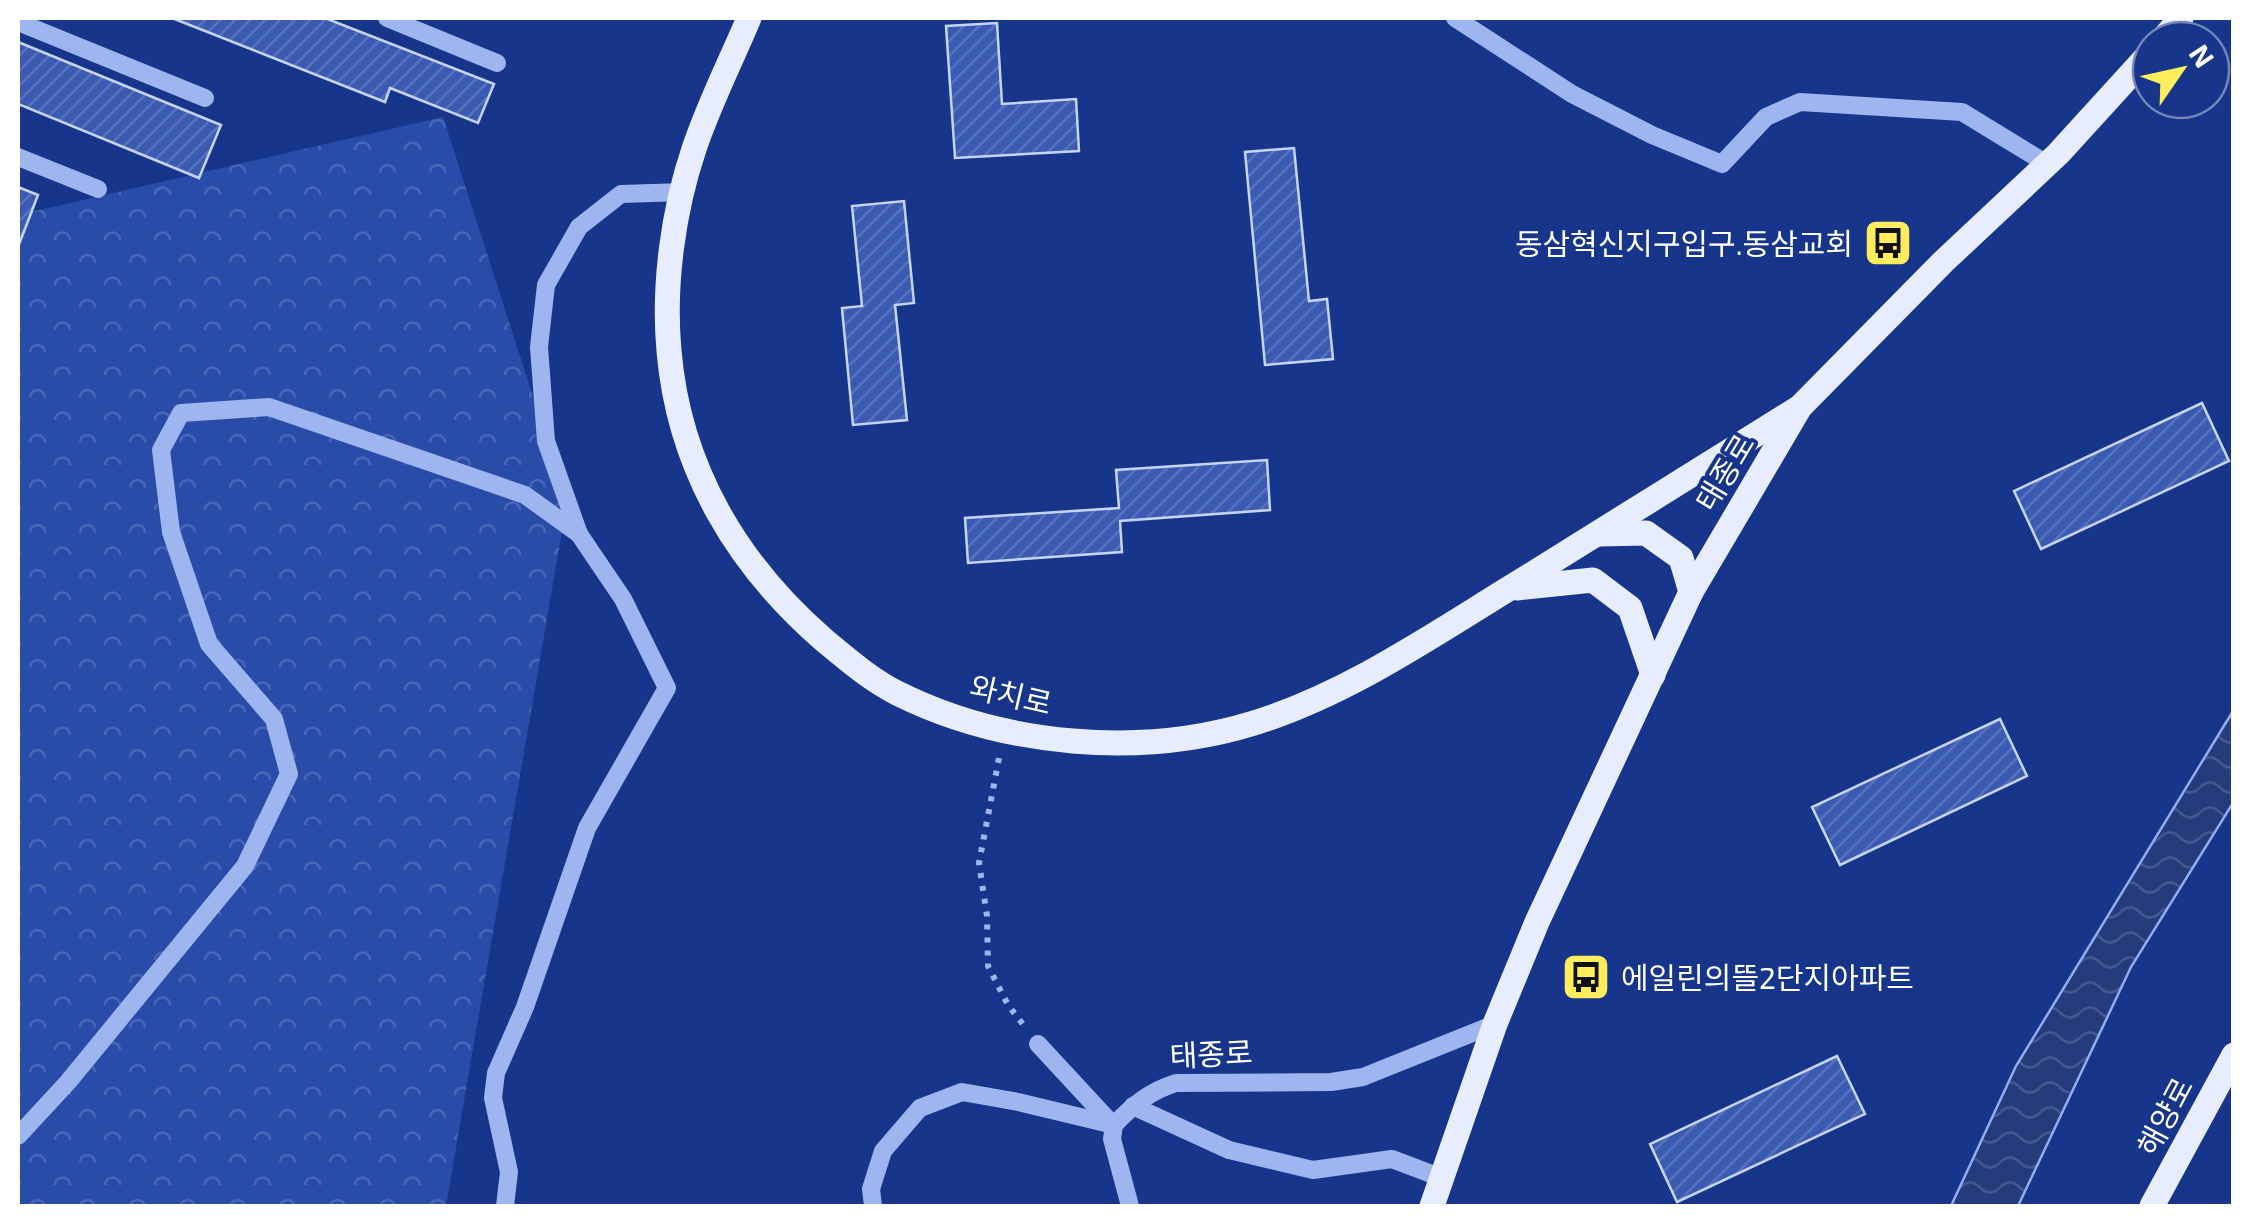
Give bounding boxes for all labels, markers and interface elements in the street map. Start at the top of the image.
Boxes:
north arrow [2131,20,2231,120]
text: N [2183,38,2222,73]
bus stop icon: 동삼혁신지구입구.동삼교회 [1862,217,1914,269]
place label: 동삼혁신지구입구.동삼교회 [1515,225,1853,261]
street label: 태종로 [1687,427,1761,517]
street label: 와치로 [967,667,1055,721]
bus stop icon: 에일린의뜰2단지아파트 [1560,951,1612,1003]
place label: 에일린의뜰2단지아파트 [1621,959,1914,995]
street label: 태종로 [1169,1033,1253,1073]
street label: 해양로 [2129,1071,2199,1161]

